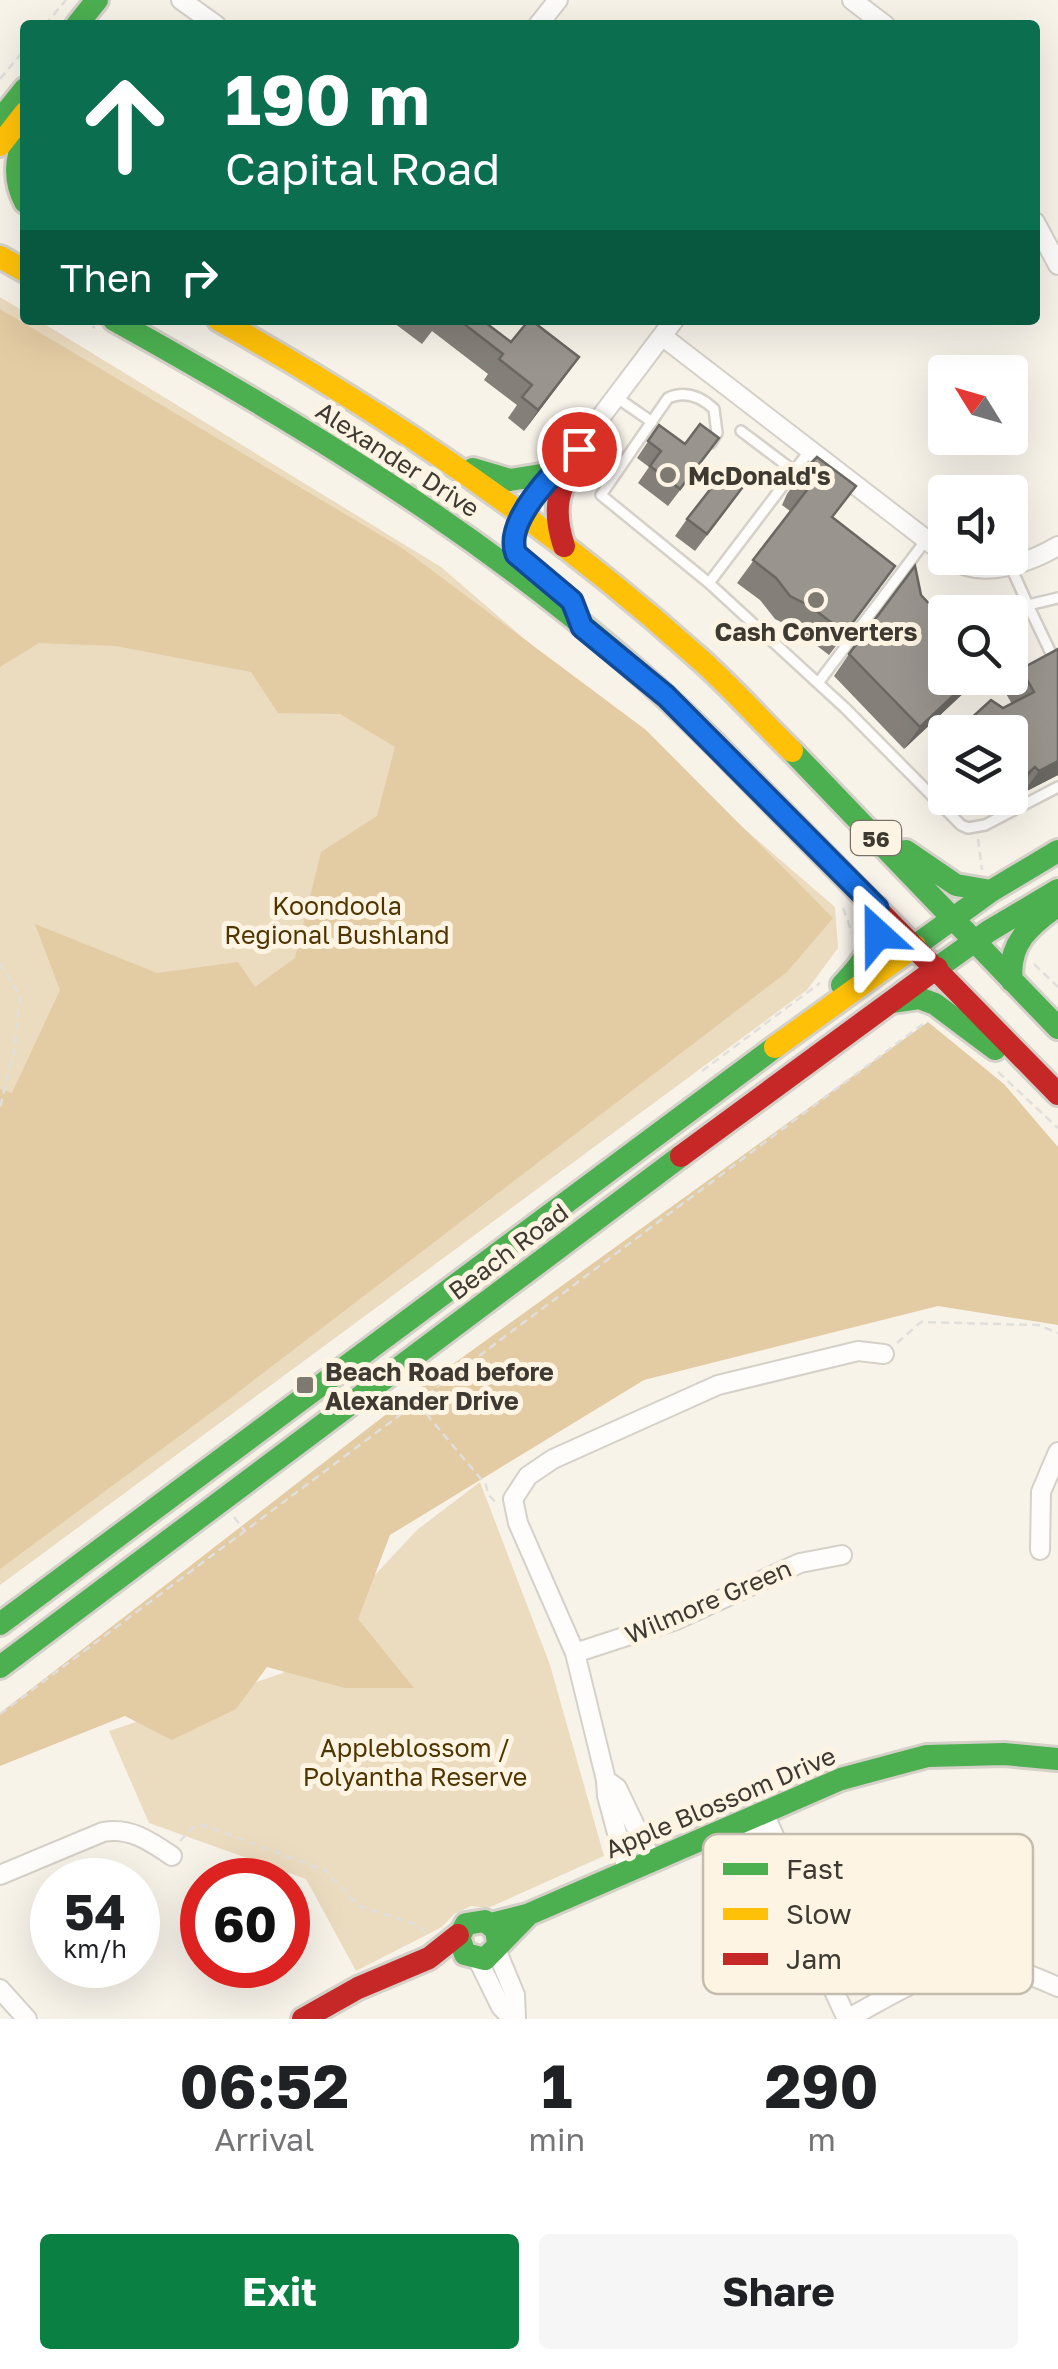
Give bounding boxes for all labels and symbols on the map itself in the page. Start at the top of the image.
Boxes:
north arrow [928,355,1028,455]
street label: Alexander Drive [310,395,486,523]
pin [537,407,622,492]
place label: McDonald's [688,460,831,491]
marker: McDonald's [657,464,679,486]
marker: Cash Converters [805,589,827,611]
place label: Cash Converters [714,616,918,647]
road number: 56 [851,821,901,855]
position arrow [826,882,930,986]
park label: Koondoola Regional Bushland [224,890,450,950]
street label: Beach Road [442,1196,574,1306]
place label: Beach Road before Alexander Drive [325,1356,554,1416]
marker: Beach Road before Alexander Drive [294,1374,316,1396]
street label: Wilmore Green [620,1552,796,1650]
park label: Appleblossom / Polyantha Reserve [303,1732,527,1792]
street label: Apple Blossom Drive [600,1739,840,1865]
legend [703,1834,1033,1994]
text: Fast [786,1852,844,1885]
speed limit sign: 60 [180,1858,310,1988]
text: Slow [786,1897,852,1930]
text: Jam [786,1942,842,1975]

